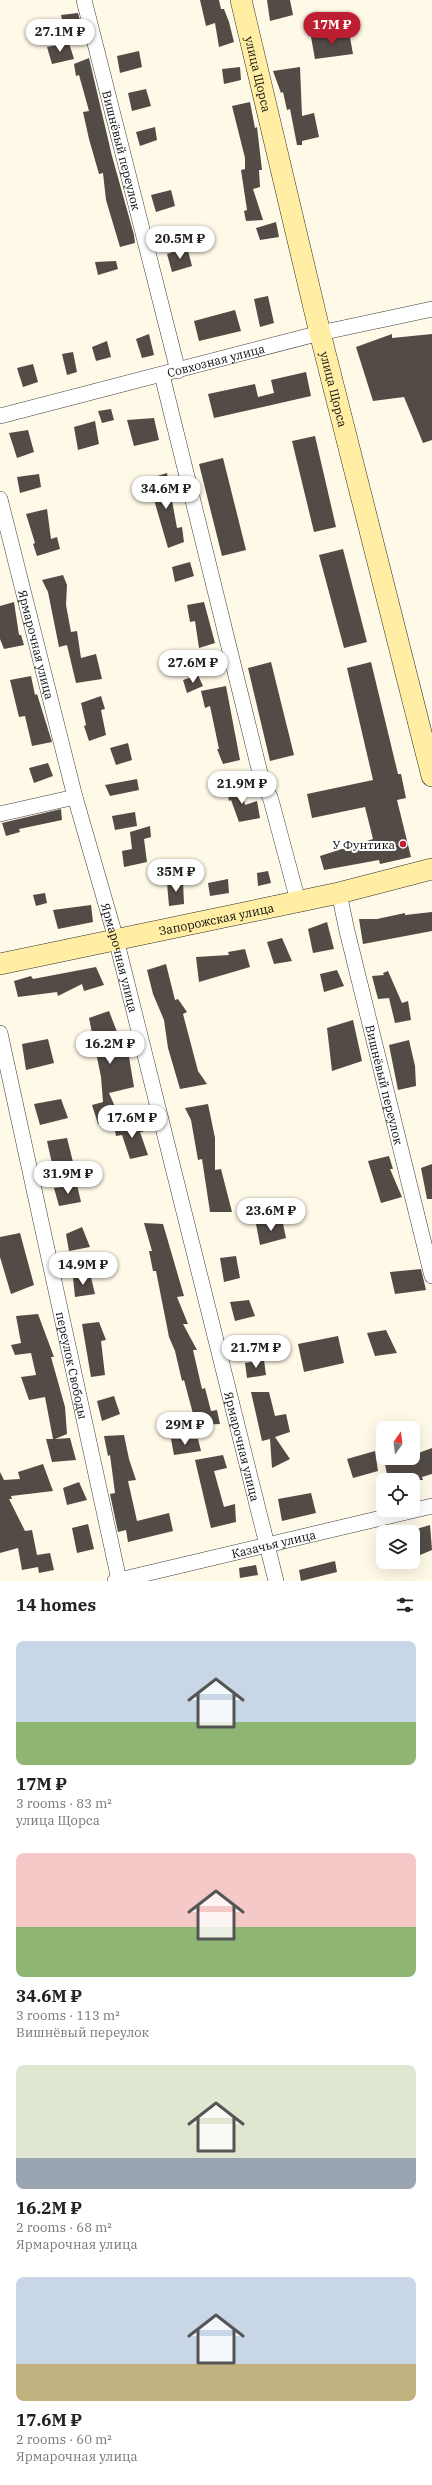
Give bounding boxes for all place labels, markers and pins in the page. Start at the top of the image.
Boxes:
pin: 17M ₽ [304,12,360,46]
pin: 27.1M ₽ [23,19,97,53]
pin: 20.5M ₽ [143,226,217,260]
pin: 34.6M ₽ [129,476,203,510]
pin: 27.6M ₽ [156,650,230,684]
pin: 21.9M ₽ [205,771,279,805]
place label: У Фунтика [333,837,395,852]
marker: У Фунтика [398,839,408,849]
pin: 35M ₽ [148,859,204,893]
pin: 16.2M ₽ [73,1031,147,1065]
pin: 17.6M ₽ [95,1105,169,1139]
pin: 31.9M ₽ [31,1161,105,1195]
pin: 23.6M ₽ [234,1198,308,1232]
pin: 14.9M ₽ [46,1252,120,1286]
pin: 21.7M ₽ [219,1335,293,1369]
pin: 29M ₽ [157,1412,213,1446]

